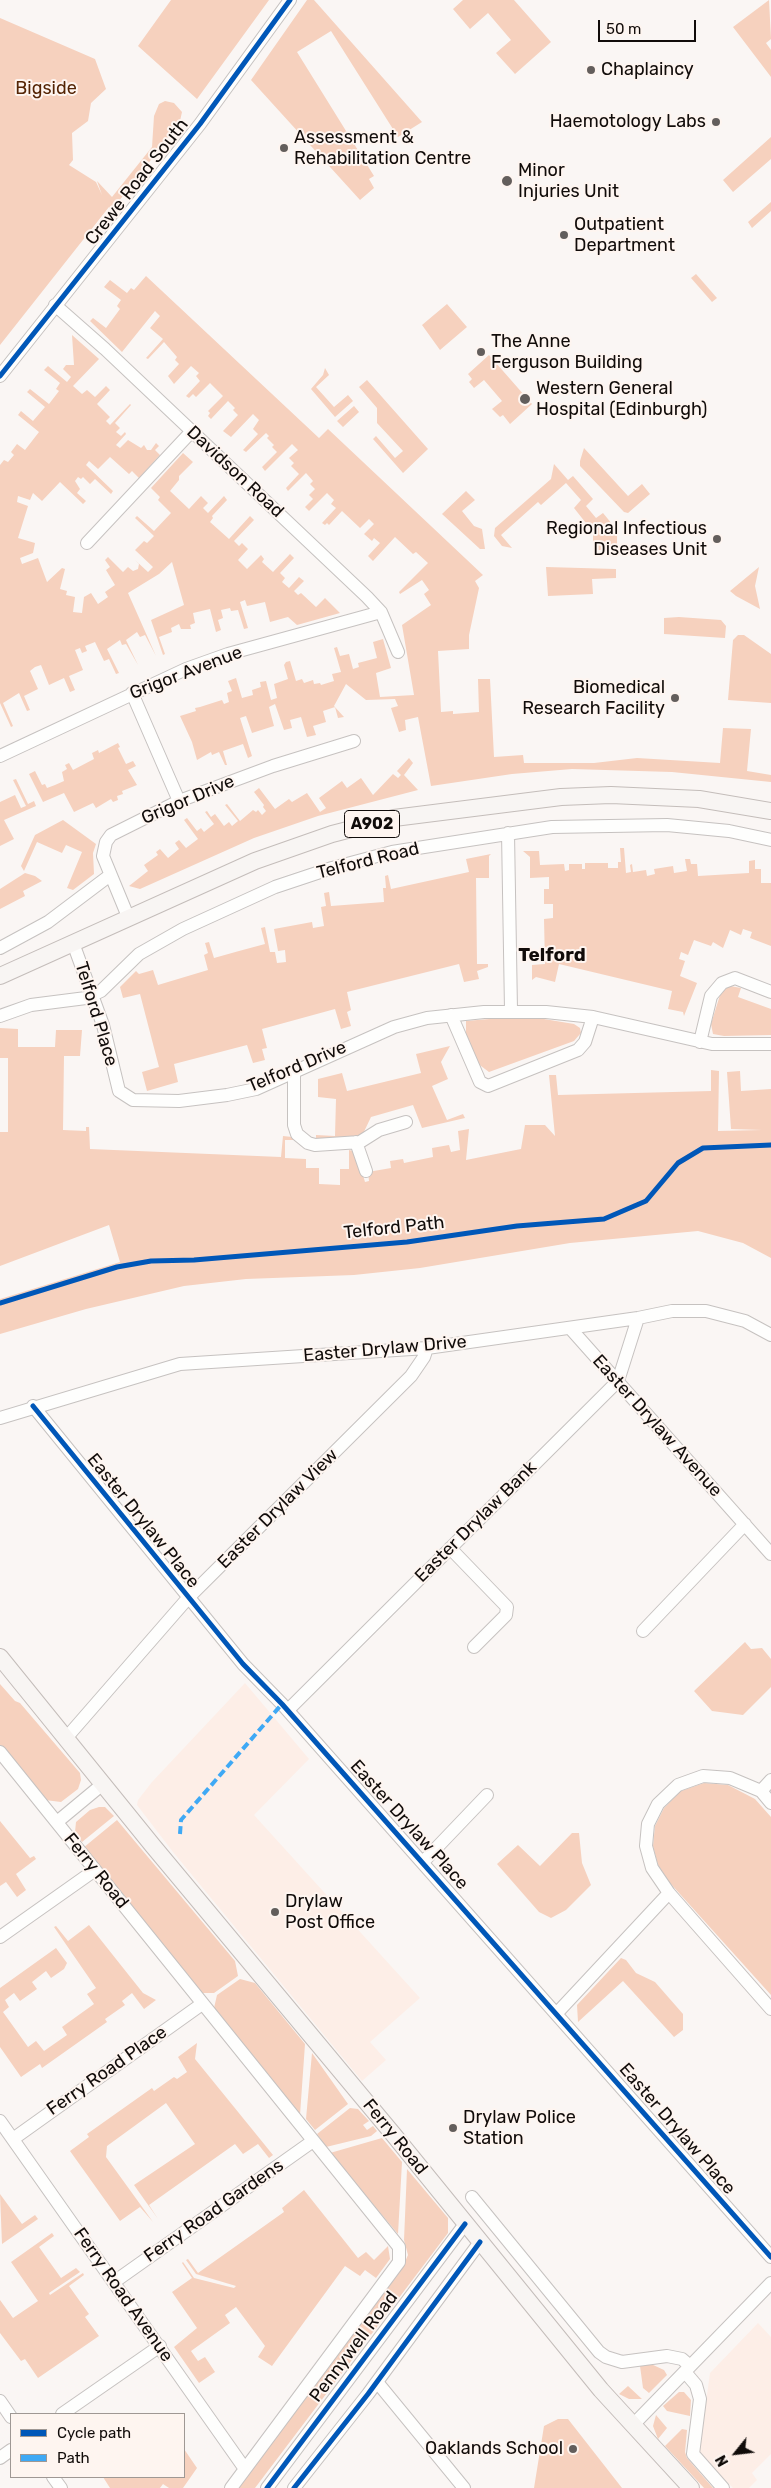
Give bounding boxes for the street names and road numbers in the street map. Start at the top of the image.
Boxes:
street label: Crewe Road South [81,114,193,250]
street label: Davidson Road [182,422,288,522]
street label: Grigor Avenue [127,642,245,704]
street label: Grigor Drive [138,771,238,829]
road number: A902 [344,811,400,838]
street label: Telford Road [315,838,421,884]
street label: Telford Place [70,959,122,1069]
street label: Telford Drive [244,1036,350,1098]
street label: Telford Path [343,1212,445,1244]
street label: Easter Drylaw Drive [302,1331,468,1367]
street label: Easter Drylaw Avenue [588,1351,726,1501]
street label: Easter Drylaw View [213,1444,343,1574]
street label: Easter Drylaw Place [82,1449,204,1593]
street label: Easter Drylaw Bank [411,1457,541,1587]
street label: Easter Drylaw Place [345,1756,473,1894]
street label: Ferry Road [59,1829,133,1913]
street label: Ferry Road Place [43,2022,171,2120]
street label: Easter Drylaw Place [614,2059,740,2199]
street label: Ferry Road [358,2095,432,2179]
street label: Ferry Road Gardens [140,2155,288,2267]
street label: Ferry Road Avenue [69,2224,177,2366]
street label: Pennywell Road [305,2287,403,2407]

